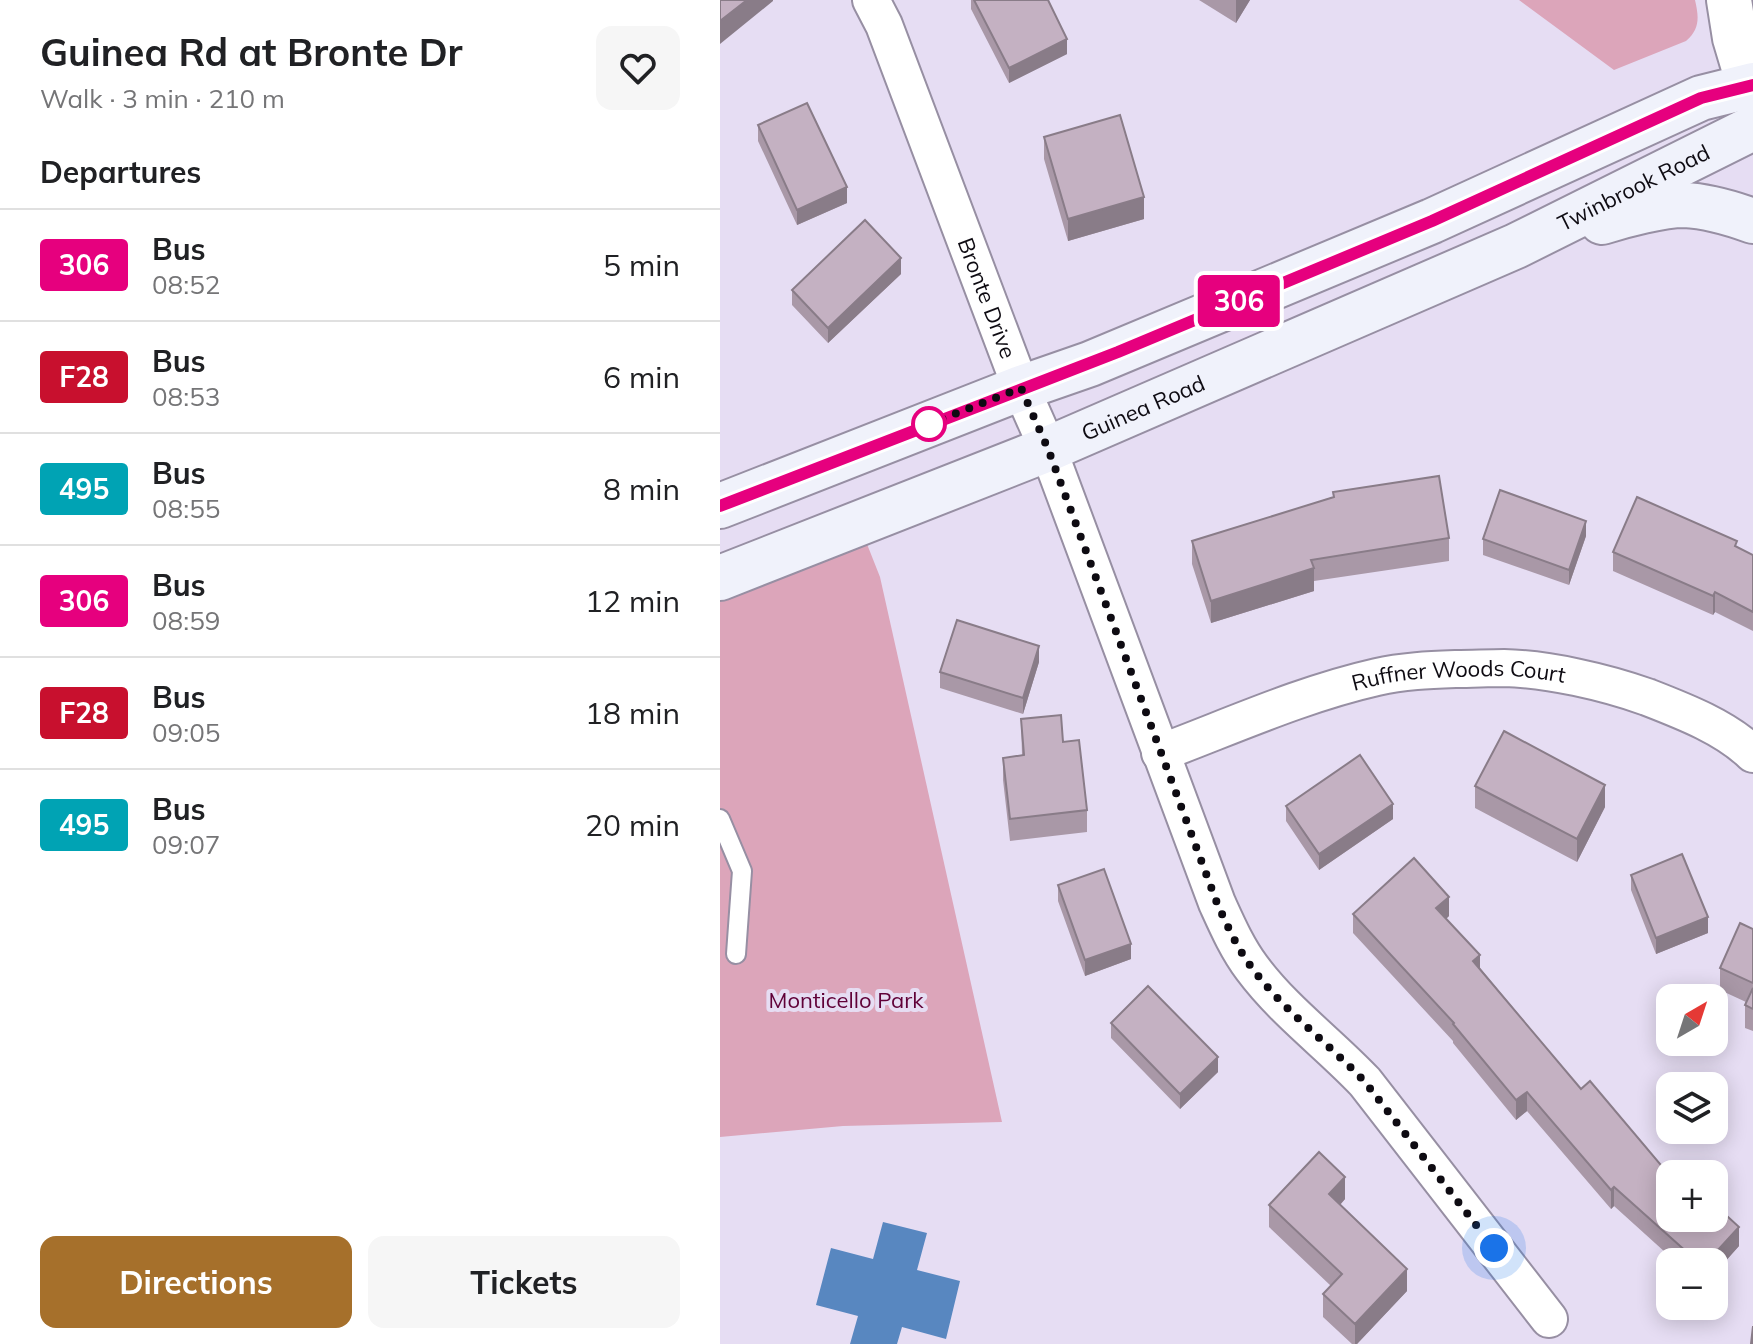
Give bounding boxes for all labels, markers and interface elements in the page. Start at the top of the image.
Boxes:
button: heart [596,26,680,110]
text: Guinea Rd at Bronte Dr [40,28,463,76]
text: Walk · 3 min · 210 m [40,82,285,115]
street label: Twinbrook Road [1553,138,1714,237]
text: Departures [40,153,201,191]
text: Bus [152,230,206,268]
street label: Bronte Drive [952,234,1023,362]
text: 5 min [603,246,680,284]
text: 306 [59,247,109,282]
text: 08:52 [152,268,220,301]
line badge: 306 [1193,275,1285,327]
text: 306 [1214,283,1264,318]
text: Bus [152,342,206,380]
text: 6 min [603,358,680,396]
text: F28 [59,359,109,394]
street label: Guinea Road [1077,369,1209,447]
text: 08:53 [152,380,220,413]
unlabelled marker [912,407,946,441]
text: Bus [152,454,206,492]
text: 8 min [603,470,680,508]
text: 495 [59,471,109,506]
text: 08:55 [152,492,220,525]
text: Bus [152,566,206,604]
text: 12 min [585,582,680,620]
text: 306 [59,583,109,618]
text: 08:59 [152,604,220,637]
street label: Ruffner Woods Court [1349,654,1568,697]
text: Bus [152,678,206,716]
text: 18 min [585,694,680,732]
text: F28 [59,695,109,730]
text: 09:05 [152,716,220,749]
text: Bus [152,790,206,828]
text: 20 min [585,806,680,844]
text: 495 [59,807,109,842]
text: 09:07 [152,828,220,861]
north arrow [1656,984,1728,1056]
map controls [1656,984,1728,1320]
park label: Monticello Park [769,986,924,1014]
button: layers [1656,1072,1728,1144]
button: + [1656,1160,1728,1232]
your location [1474,1228,1514,1268]
button: Directions [40,1236,352,1328]
button: Tickets [368,1236,680,1328]
button: − [1656,1248,1728,1320]

